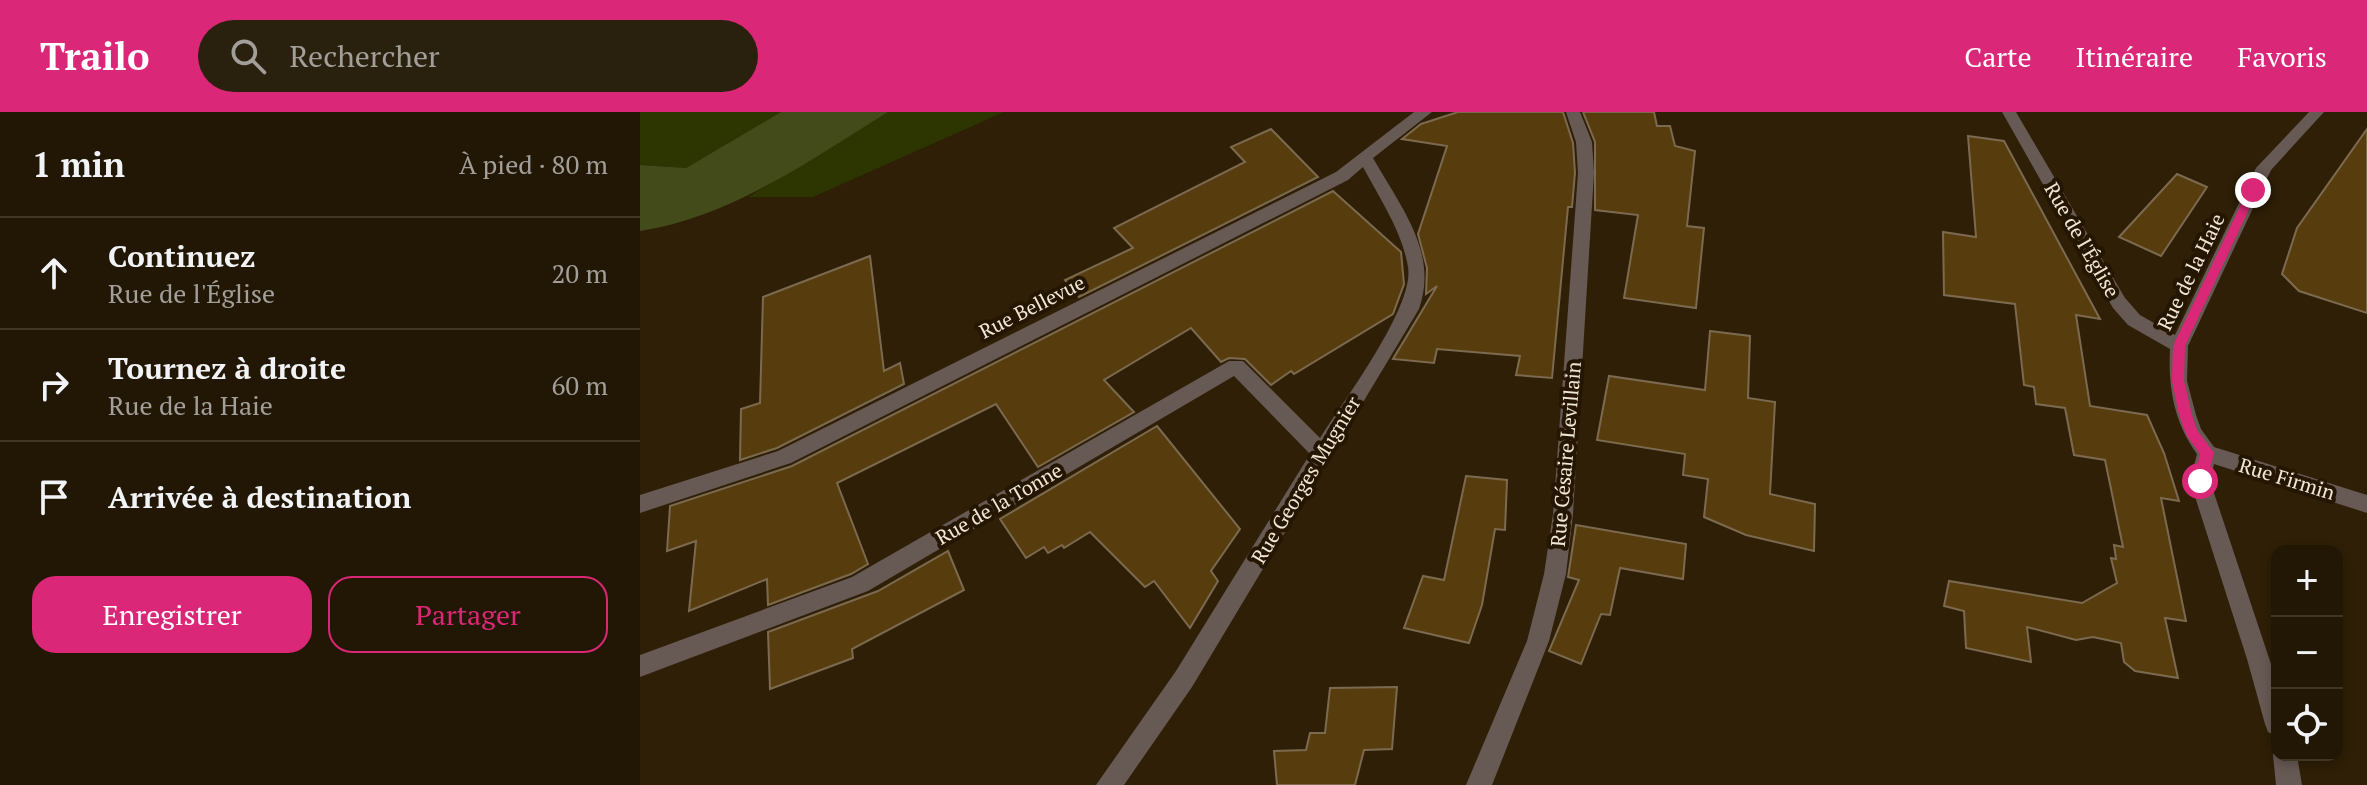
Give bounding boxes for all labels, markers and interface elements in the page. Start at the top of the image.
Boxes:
search box [198,20,758,92]
text: Trailo [40,31,150,81]
icon: search [226,34,270,78]
text: Rechercher [290,36,440,76]
text: Carte [1964,38,2032,75]
text: Itinéraire [2076,38,2193,75]
text: Favoris [2237,38,2327,75]
text: 1 min [32,142,125,187]
text: À pied · 80 m [459,147,608,181]
route end [2235,172,2271,208]
street label: Rue de l'Église [2039,177,2126,302]
street label: Rue de la Haie [2151,209,2230,335]
text: Continuez [108,236,255,276]
icon: ahead [32,251,76,295]
text: 20 m [552,256,608,290]
street label: Rue Bellevue [974,268,1089,345]
text: Rue de l'Église [108,276,275,310]
text: Tournez à droite [108,348,346,388]
street label: Rue Césaire Levillain [1544,360,1587,548]
icon: right [32,363,76,407]
text: 60 m [552,368,608,402]
text: Rue de la Haie [108,388,273,422]
street label: Rue Georges Mugnier [1245,391,1366,568]
street label: Rue Firmin [2236,451,2338,506]
street label: Rue de la Tonne [930,456,1067,551]
route start [2182,463,2218,499]
icon: arrive [32,475,76,519]
text: Arrivée à destination [108,477,411,517]
map controls [2271,545,2343,761]
button: + [2271,545,2343,617]
button: Enregistrer [32,576,312,653]
button: Partager [328,576,608,653]
button: − [2271,617,2343,689]
button: locate [2271,689,2343,761]

